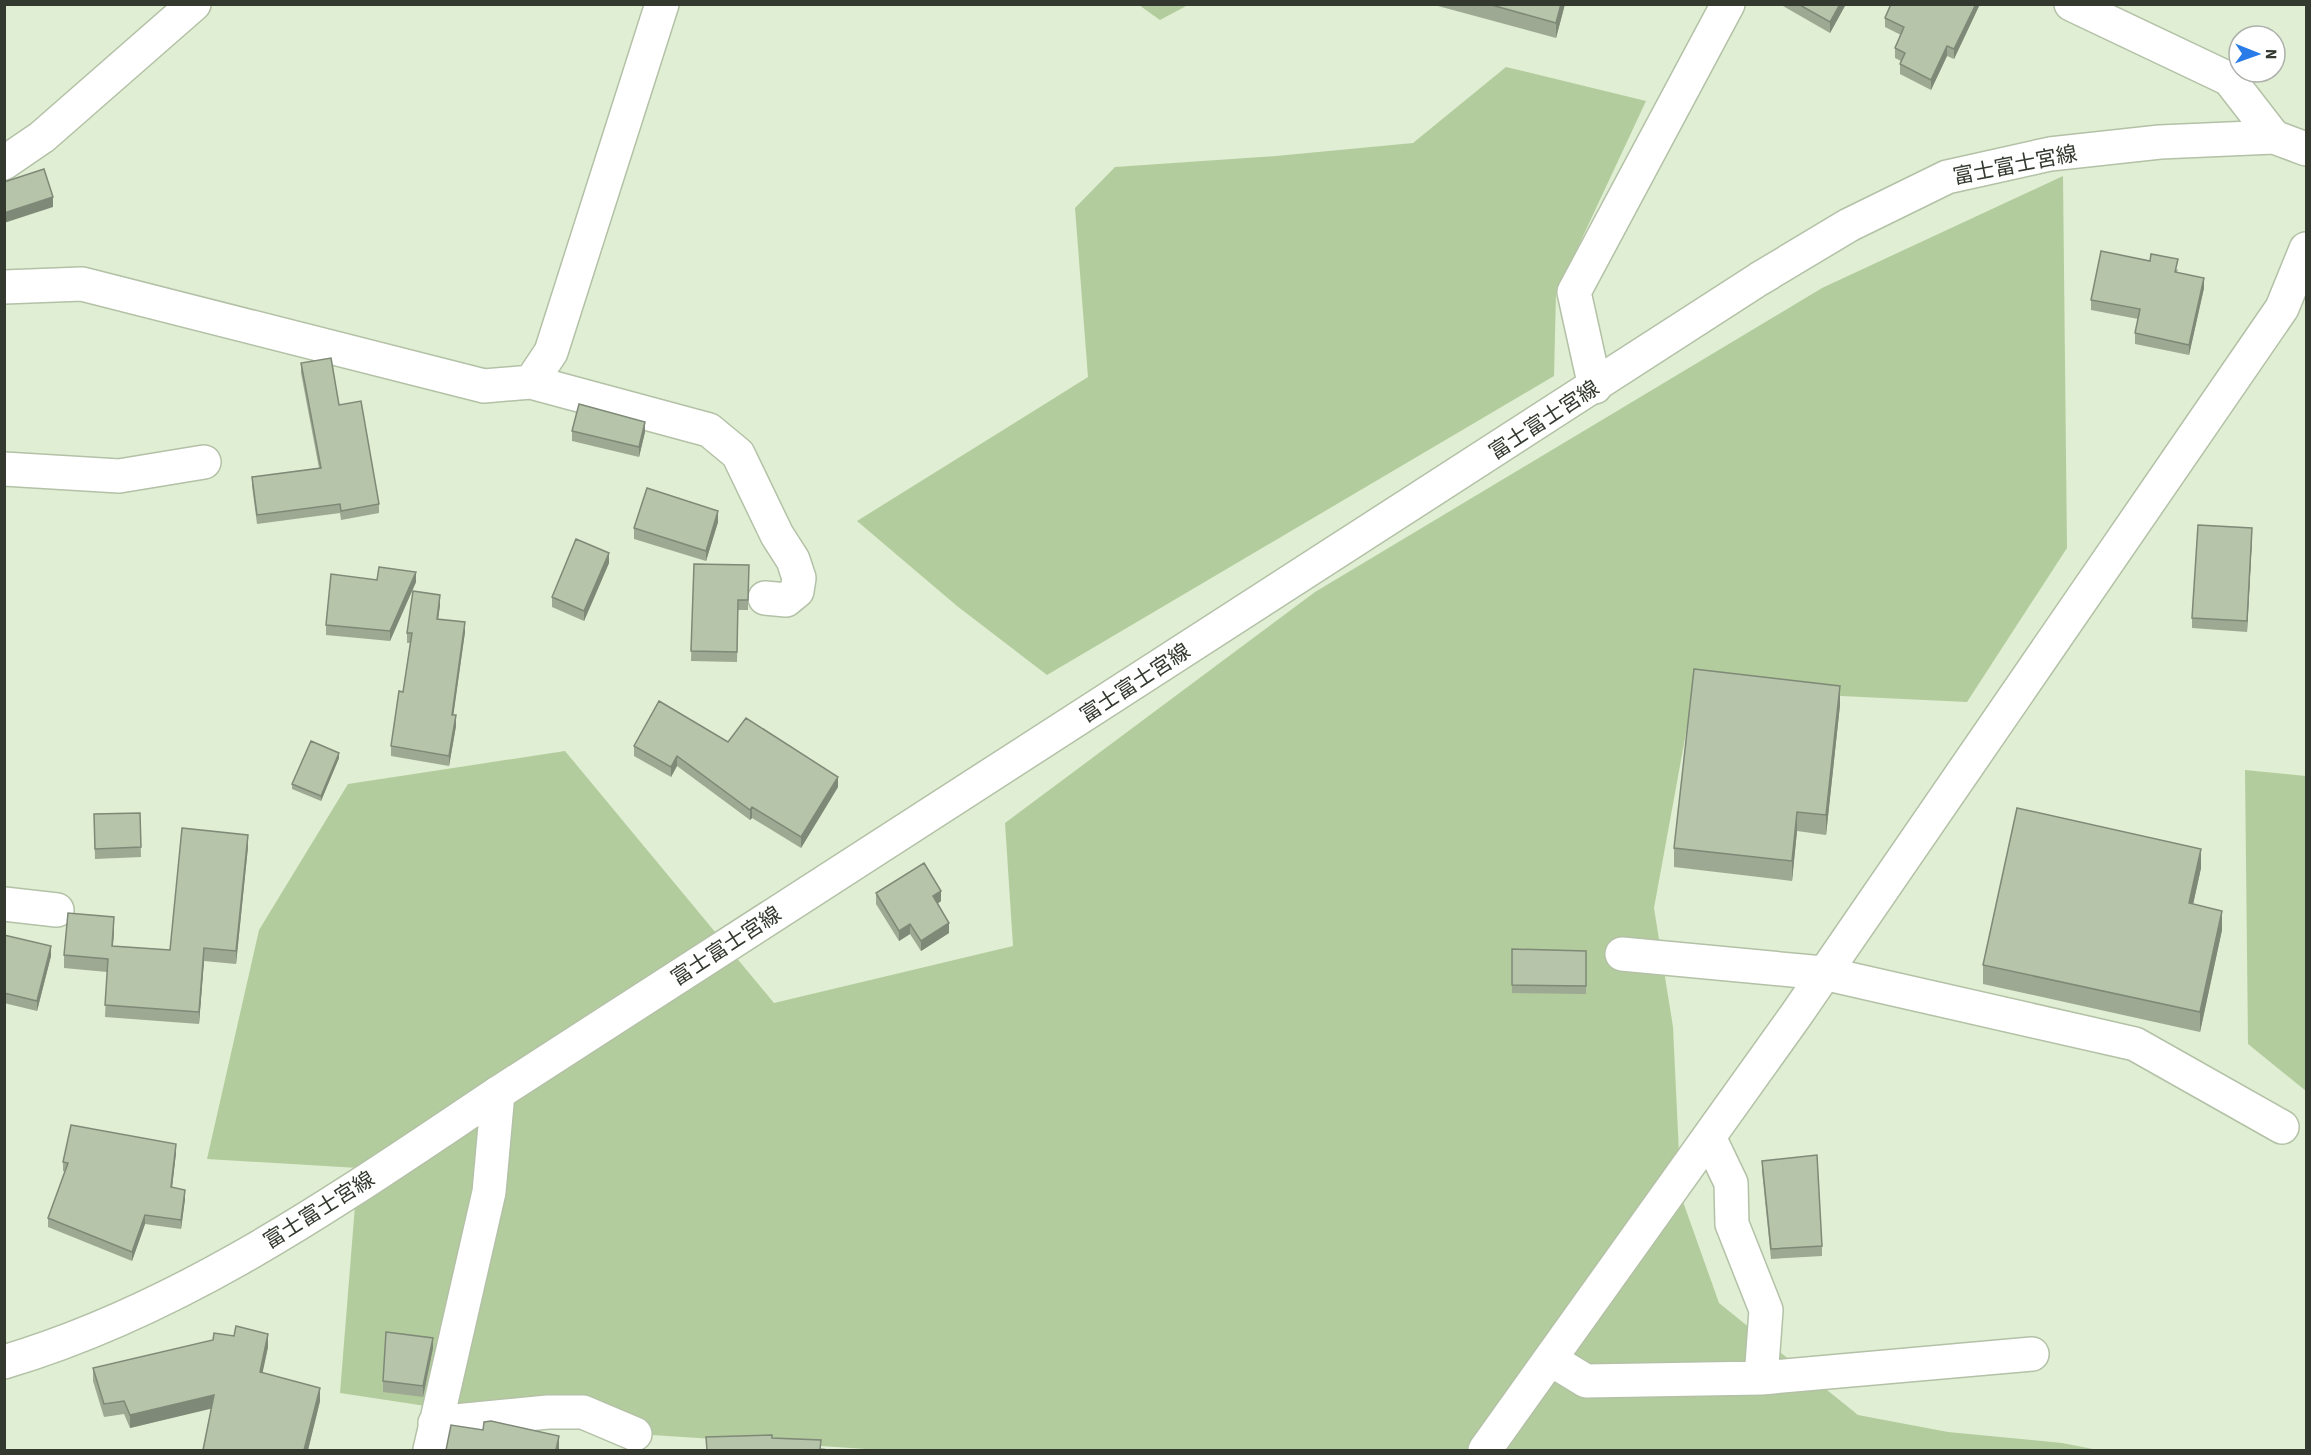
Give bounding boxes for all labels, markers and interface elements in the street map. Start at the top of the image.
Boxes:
north arrow [2227,24,2287,84]
text: N [2260,49,2282,60]
street label: 富士富士宮線 [1950,138,2080,192]
street label: 富士富士宮線 [1483,373,1605,467]
street label: 富士富士宮線 [1074,636,1196,730]
street label: 富士富士宮線 [665,899,787,993]
street label: 富士富士宮線 [258,1164,380,1256]

